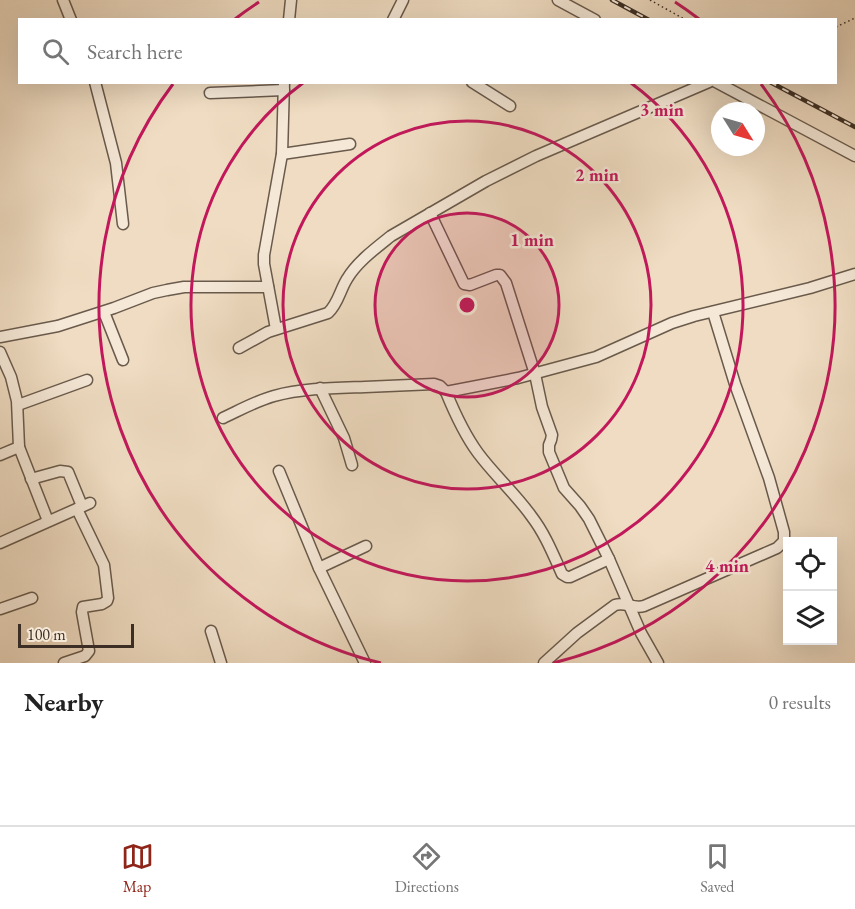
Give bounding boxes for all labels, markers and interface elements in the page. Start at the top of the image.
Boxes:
search box [18,18,837,84]
icon: search [39,35,72,68]
text: Search here [87,37,182,66]
text: 3 min [640,98,684,121]
north arrow [711,102,765,156]
text: 2 min [575,163,619,186]
text: 1 min [510,228,554,251]
centre of rings [457,295,477,315]
map controls [783,537,837,645]
button: locate [783,537,837,591]
text: 4 min [705,554,749,577]
button: layers [783,591,837,645]
scale bar [18,621,134,648]
text: 100 m [27,624,66,645]
text: Nearby [24,685,104,719]
text: 0 results [768,689,831,715]
tab: Map [121,840,154,897]
tab: Directions [395,840,459,897]
tab: Saved [700,840,734,897]

